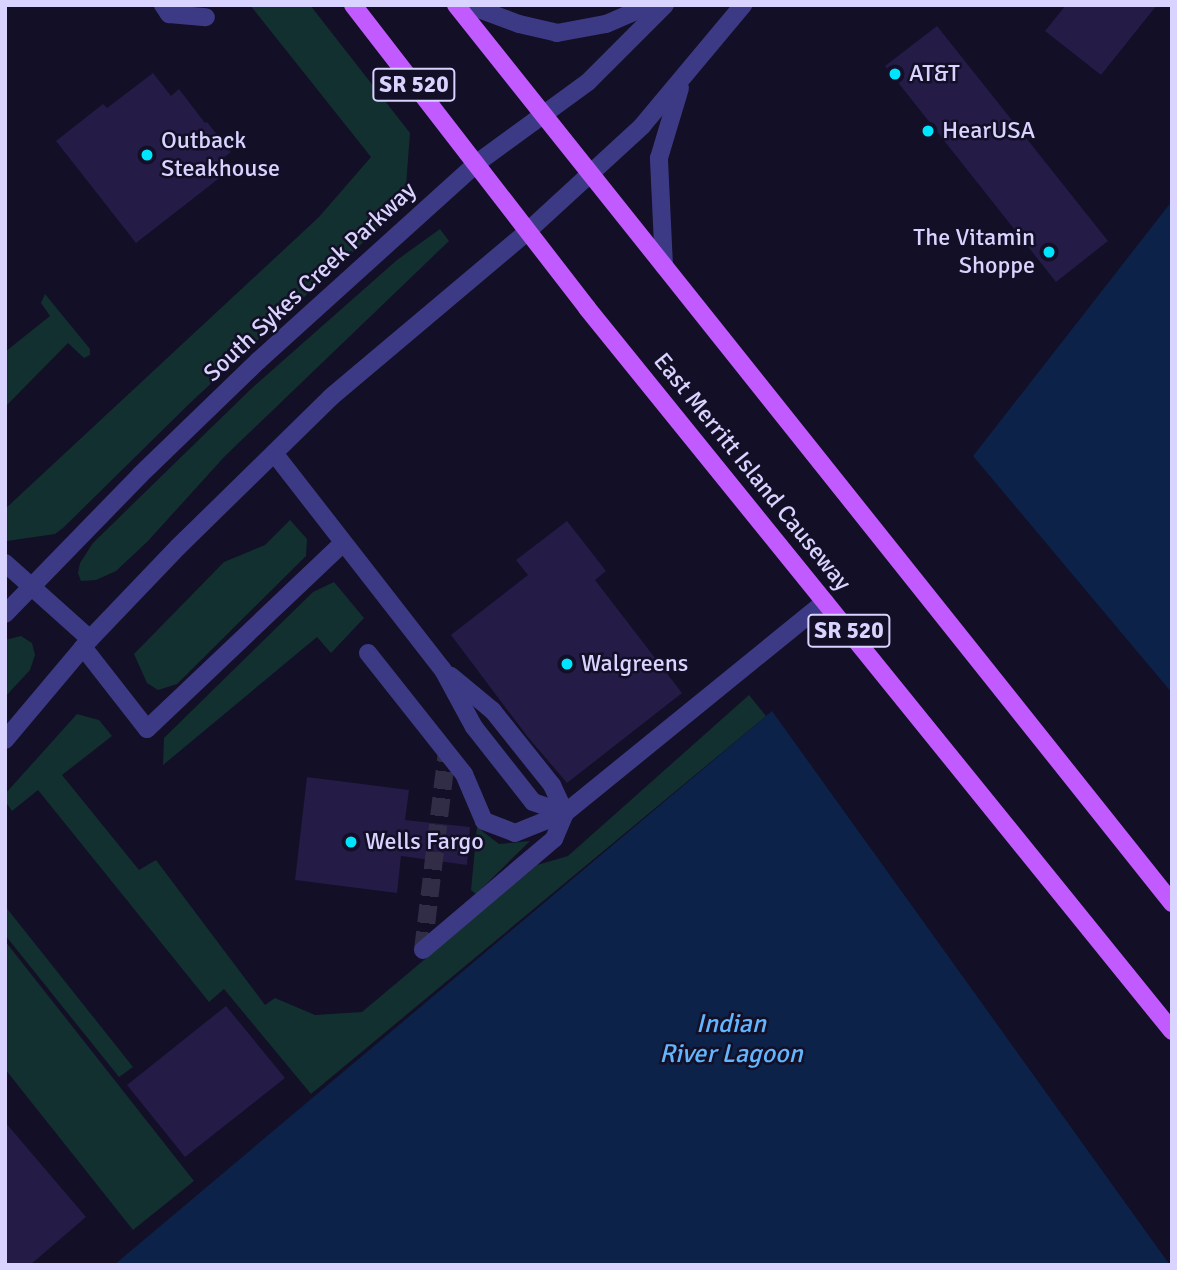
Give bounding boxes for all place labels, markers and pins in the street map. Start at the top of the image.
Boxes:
place label: AT&T [909,60,960,88]
marker: AT&T [887,66,903,82]
place label: HearUSA [942,117,1035,145]
marker: HearUSA [920,123,936,139]
place label: Outback Steakhouse [161,127,280,183]
marker: Outback Steakhouse [139,147,155,163]
place label: The Vitamin Shoppe [913,224,1035,280]
marker: The Vitamin Shoppe [1041,244,1057,260]
place label: Walgreens [581,650,688,678]
marker: Walgreens [559,656,575,672]
place label: Wells Fargo [365,828,484,856]
marker: Wells Fargo [343,834,359,850]

